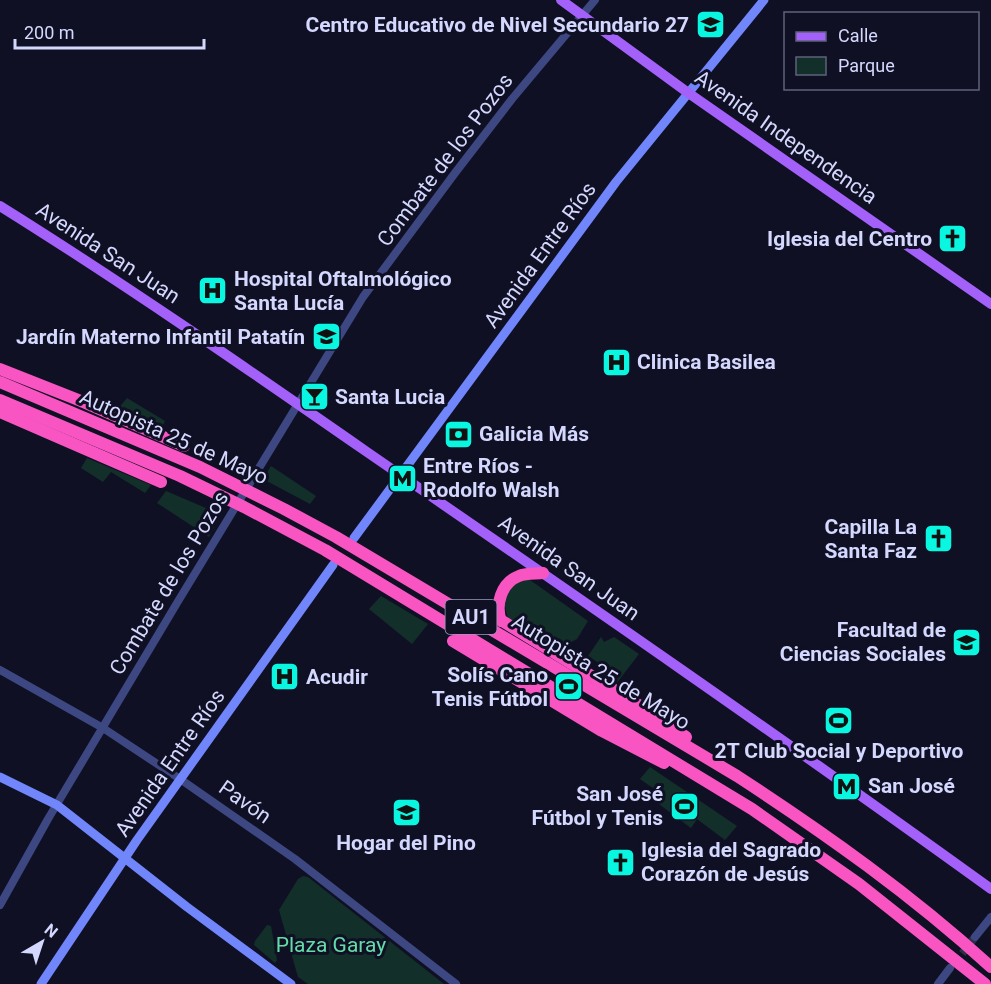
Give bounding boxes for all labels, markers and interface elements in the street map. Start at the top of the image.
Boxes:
school or university icon: Centro Educativo de Nivel Secundario 27 [694,9,726,41]
scale bar [15,12,204,50]
legend [784,12,979,90]
place label: Centro Educativo de Nivel Secundario 27 [305,13,689,37]
text: 200 m [24,22,75,43]
text: Calle [838,25,878,46]
text: Parque [838,55,895,76]
street label: Avenida Independencia [690,65,882,209]
street label: Combate de los Pozos [372,69,518,251]
street label: Avenida Entre Ríos [479,177,601,333]
street label: Avenida San Juan [32,198,184,308]
church icon: Iglesia del Centro [937,223,969,255]
place label: Iglesia del Centro [767,227,932,251]
place label: Hospital Oftalmológico Santa Lucía [234,267,452,315]
hospital icon: Hospital Oftalmológico Santa Lucía [197,275,229,307]
school or university icon: Jardín Materno Infantil Patatín [310,321,342,353]
place label: Jardín Materno Infantil Patatín [16,325,305,349]
hospital icon: Clinica Basilea [600,346,632,378]
place label: Clinica Basilea [637,350,776,374]
bar icon: Santa Lucia [298,381,330,413]
street label: Autopista 25 de Mayo [76,385,272,489]
place label: Santa Lucia [335,385,445,409]
bank icon: Galicia Más [442,418,474,450]
place label: Galicia Más [479,422,589,446]
place label: Entre Ríos - Rodolfo Walsh [423,454,560,502]
metro station icon: Entre Ríos - Rodolfo Walsh [386,462,418,494]
street label: Combate de los Pozos [105,487,233,679]
street label: Avenida San Juan [494,510,644,626]
place label: Capilla La Santa Faz [824,515,917,563]
church icon: Capilla La Santa Faz [922,523,954,555]
road number: AU1 [446,600,496,634]
street label: Autopista 25 de Mayo [508,609,694,735]
place label: Facultad de Ciencias Sociales [780,618,946,666]
school or university icon: Facultad de Ciencias Sociales [951,626,983,658]
hospital icon: Acudir [269,661,301,693]
place label: Solís Cano Tenis Fútbol [432,663,548,711]
place label: Acudir [306,665,368,689]
sports icon: Solís Cano Tenis Fútbol [553,671,585,703]
street label: Avenida Entre Ríos [110,685,230,841]
sports icon: 2T Club Social y Deportivo [823,704,855,736]
place label: 2T Club Social y Deportivo [715,739,964,763]
metro station icon: San José [831,770,863,802]
place label: San José [868,774,955,798]
street label: Pavón [214,776,276,828]
place label: San José Fútbol y Tenis [532,782,663,830]
sports icon: San José Fútbol y Tenis [668,790,700,822]
school or university icon: Hogar del Pino [390,796,422,828]
place label: Hogar del Pino [336,831,476,855]
place label: Iglesia del Sagrado Corazón de Jesús [641,838,821,886]
church icon: Iglesia del Sagrado Corazón de Jesús [604,846,636,878]
north arrow [12,912,72,972]
text: N [41,920,61,942]
park label: Plaza Garay [276,933,386,957]

